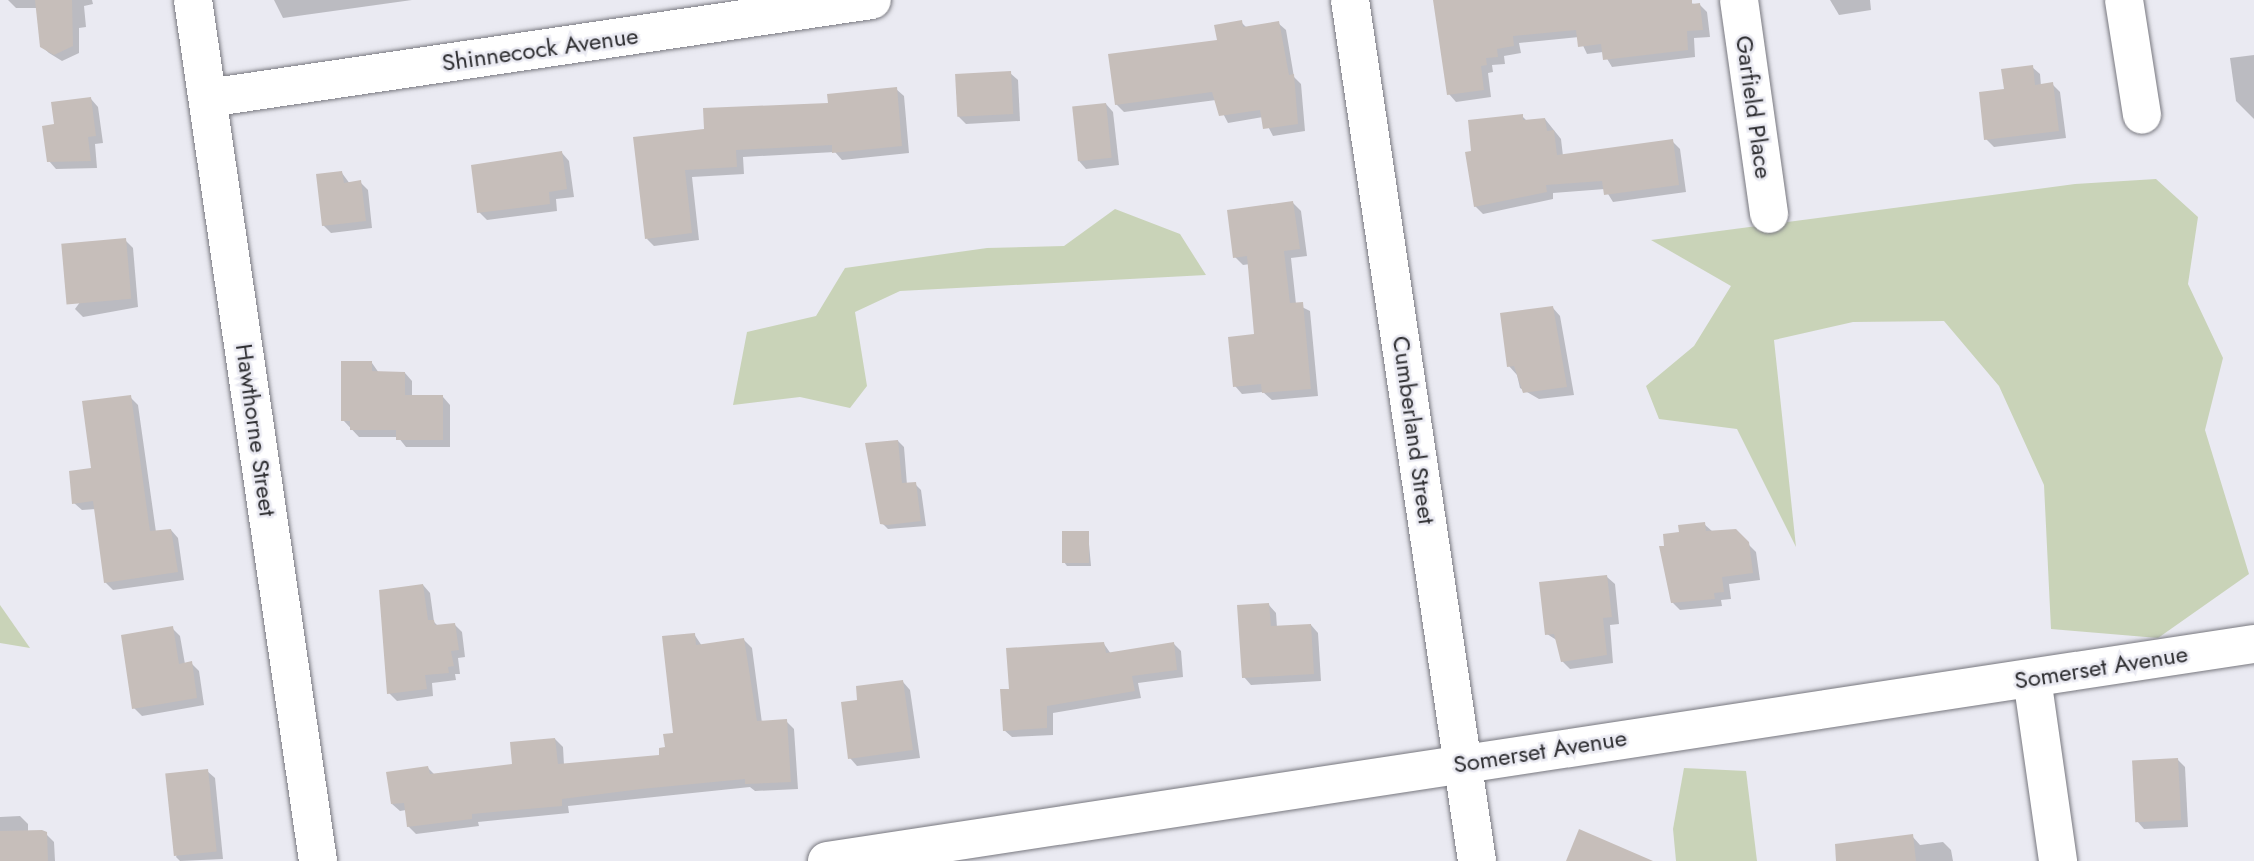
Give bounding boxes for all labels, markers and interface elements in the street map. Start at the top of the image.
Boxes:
street label: Shinnecock Avenue [440,21,640,77]
street label: Garfield Place [1730,34,1778,180]
street label: Cumberland Street [1387,334,1441,526]
street label: Hawthorne Street [230,342,282,518]
street label: Somerset Avenue [2012,639,2190,695]
street label: Somerset Avenue [1451,723,1629,779]

